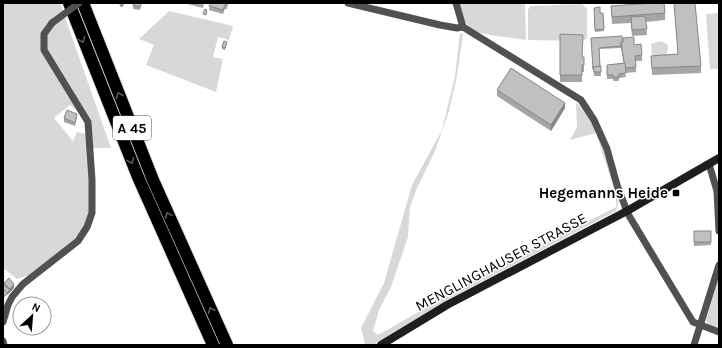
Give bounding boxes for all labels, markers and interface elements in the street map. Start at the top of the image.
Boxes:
one-way arrow [78,36,86,43]
one-way arrow [115,92,123,99]
road number: A 45 [113,116,151,140]
one-way arrow [126,156,134,164]
place label: Hegemanns Heide [539,184,668,202]
marker: Hegemanns Heide [671,188,681,198]
street label: MENGLINGHAUSER STRASSE [412,209,590,315]
one-way arrow [165,212,173,219]
north arrow [12,296,52,336]
text: N [30,300,43,315]
one-way arrow [208,306,216,314]

